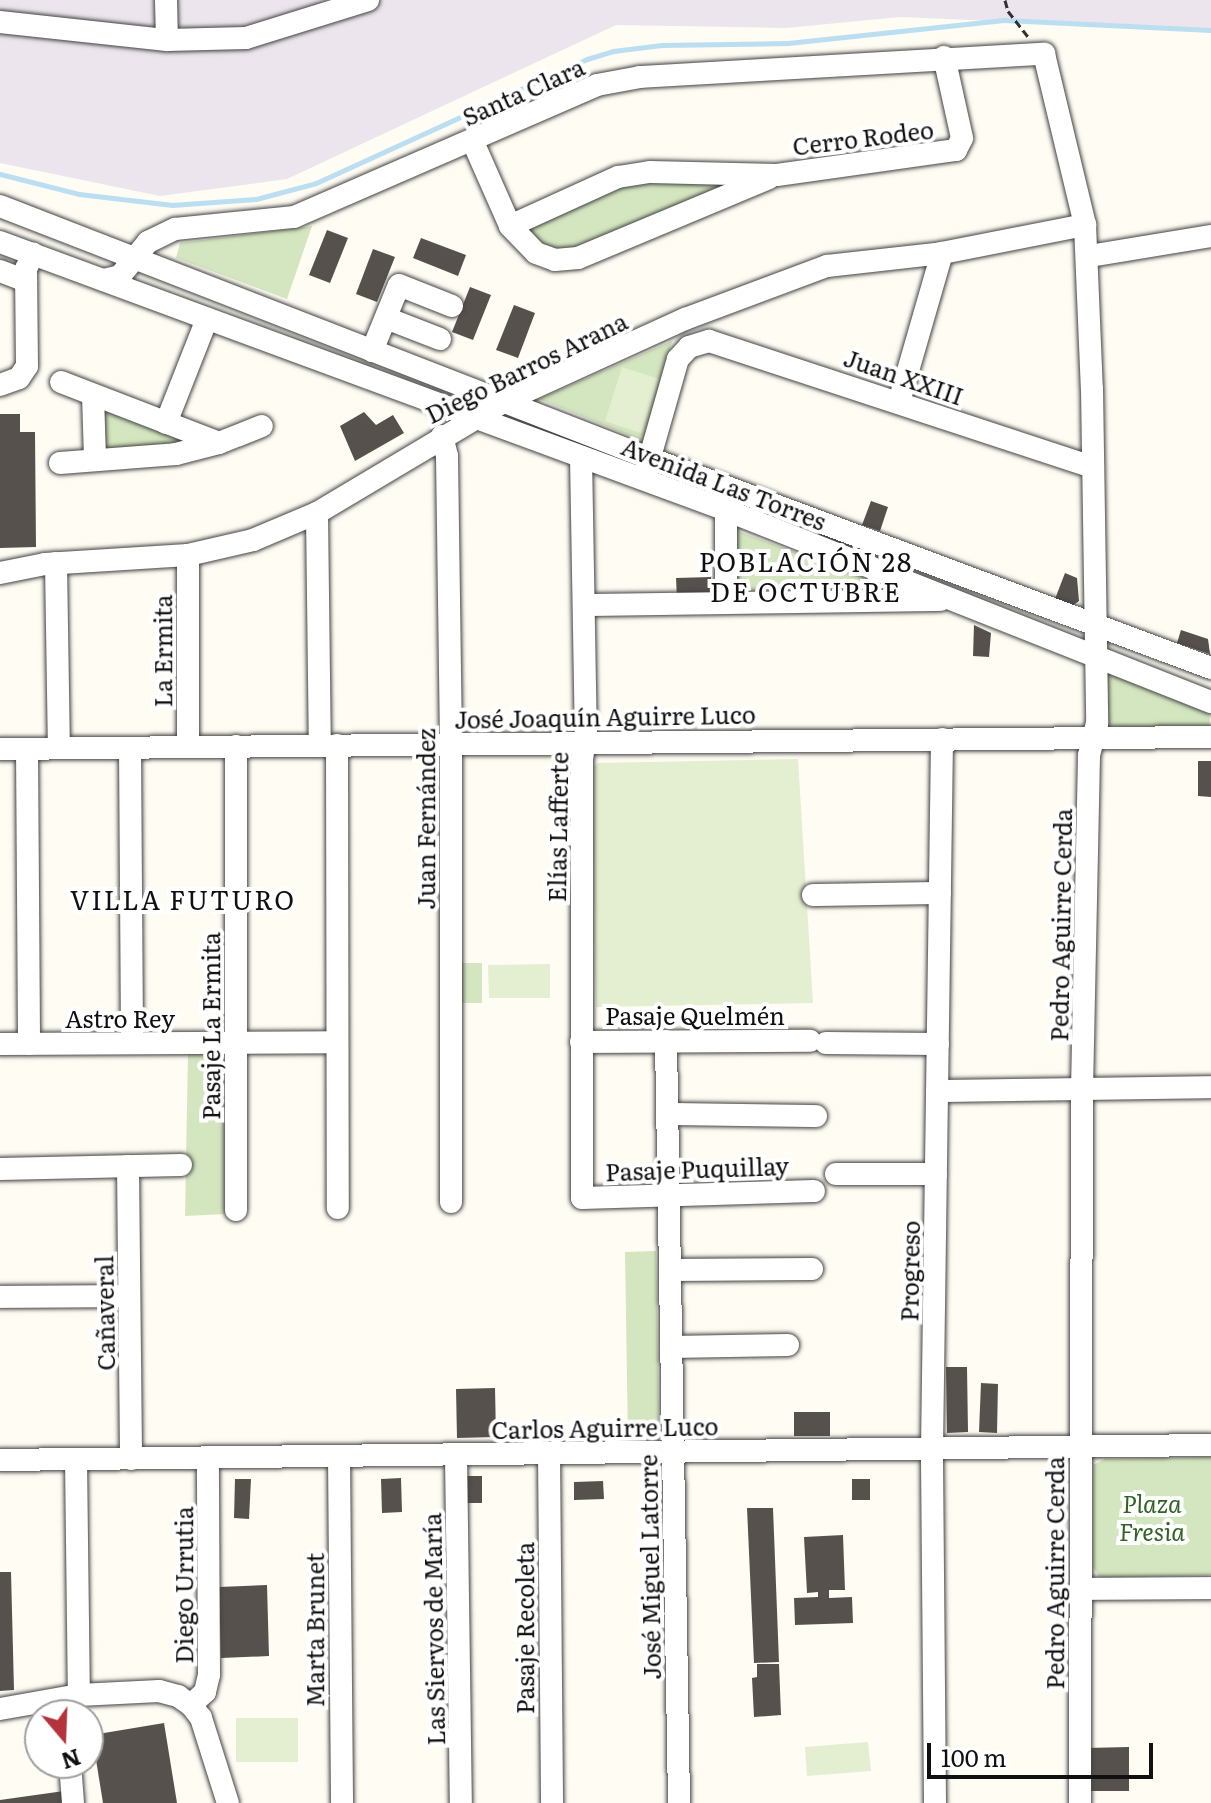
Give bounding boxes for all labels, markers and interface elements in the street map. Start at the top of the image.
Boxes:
street label: Santa Clara [457,51,589,131]
street label: Cerro Rodeo [791,114,935,160]
street label: Diego Barros Arana [420,306,632,428]
street label: Juan XXIII [840,342,968,410]
street label: Avenida Las Torres [618,431,830,535]
district label: POBLACIÓN 28 DE OCTUBRE [699,545,913,606]
street label: La Ermita [148,595,176,707]
street label: José Joaquín Aguirre Luco [454,699,756,733]
street label: Juan Fernández [411,728,439,910]
street label: Elías Lafferte [541,752,573,902]
street label: Pedro Aguirre Cerda [1044,808,1076,1042]
district label: VILLA FUTURO [70,883,296,915]
street label: Pasaje La Ermita [196,932,224,1120]
street label: Pasaje Quelmén [605,1001,785,1029]
street label: Astro Rey [65,1004,175,1032]
street label: Pasaje Puquillay [605,1150,789,1186]
street label: Progreso [894,1220,924,1322]
street label: Cañaveral [89,1255,119,1371]
street label: Carlos Aguirre Luco [491,1411,719,1443]
street label: José Miguel Latorre [633,1454,665,1680]
street label: Pedro Aguirre Cerda [1040,1456,1068,1690]
park label: Plaza Fresia [1119,1489,1185,1545]
street label: Diego Urrutia [169,1506,197,1664]
street label: Las Siervos de María [417,1512,449,1746]
street label: Pasaje Recoleta [510,1542,538,1714]
street label: Marta Brunet [300,1553,328,1707]
north arrow [24,1699,104,1779]
scale bar [931,1727,1157,1777]
text: 100 m [941,1739,1007,1774]
text: N [57,1742,85,1779]

